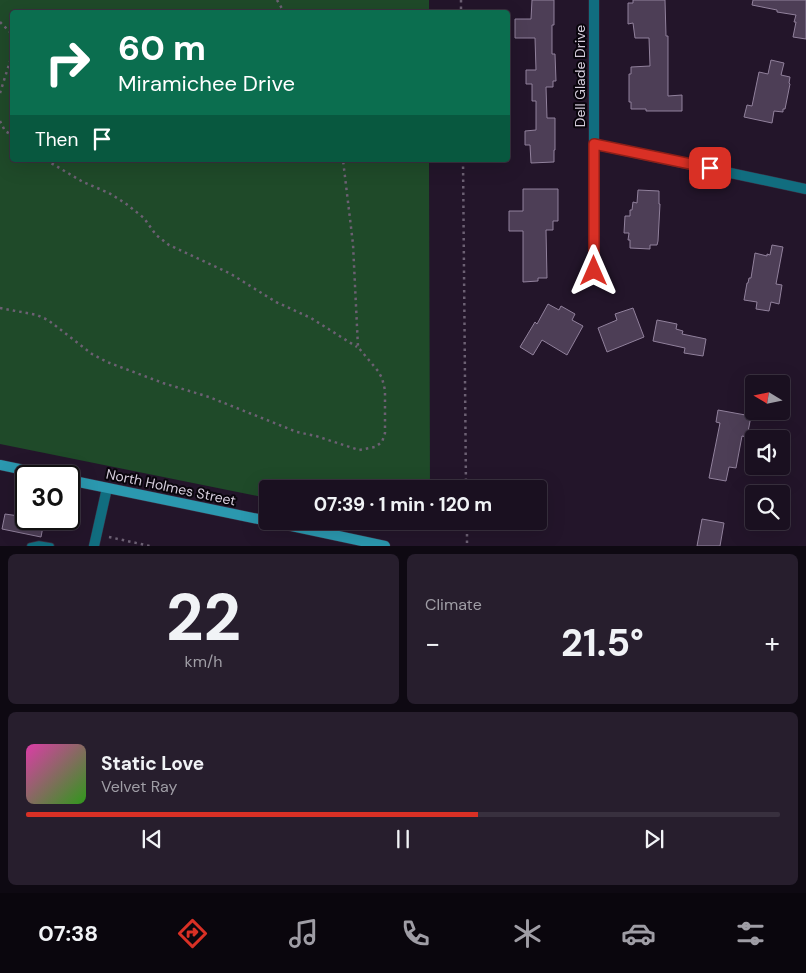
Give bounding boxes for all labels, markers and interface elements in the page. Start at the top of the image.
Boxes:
text: 60 m [118,25,206,71]
street label: Dell Glade Drive [571,25,589,127]
icon: right [35,30,100,95]
text: Miramichee Drive [118,69,295,98]
icon: arrive [88,125,116,153]
text: Then [35,127,78,152]
pin [689,147,731,189]
icon: arrive [696,154,724,182]
position arrow [567,244,619,296]
north arrow [745,375,790,420]
map controls [745,375,790,530]
button: sound [745,430,790,475]
street label: North Holmes Street [104,464,238,510]
speed limit sign: 30 [15,465,80,530]
button: search [745,485,790,530]
text: 07:39 · 1 min · 120 m [314,492,492,517]
text: 22 [166,576,241,660]
text: Climate [425,594,482,615]
text: 21.5° [561,618,644,668]
text: − [425,625,440,662]
text: + [765,625,780,662]
text: km/h [185,651,222,672]
text: Static Love [101,751,204,776]
text: Velvet Ray [101,776,177,797]
icon: previous [138,825,166,853]
icon: pause [389,825,417,853]
icon: next [640,825,668,853]
icon: directions [175,916,210,951]
icon: music [286,916,321,951]
icon: phone [398,916,433,951]
icon: climate [510,916,545,951]
icon: car [621,916,656,951]
icon: filters [733,916,768,951]
text: 07:38 [38,919,98,948]

